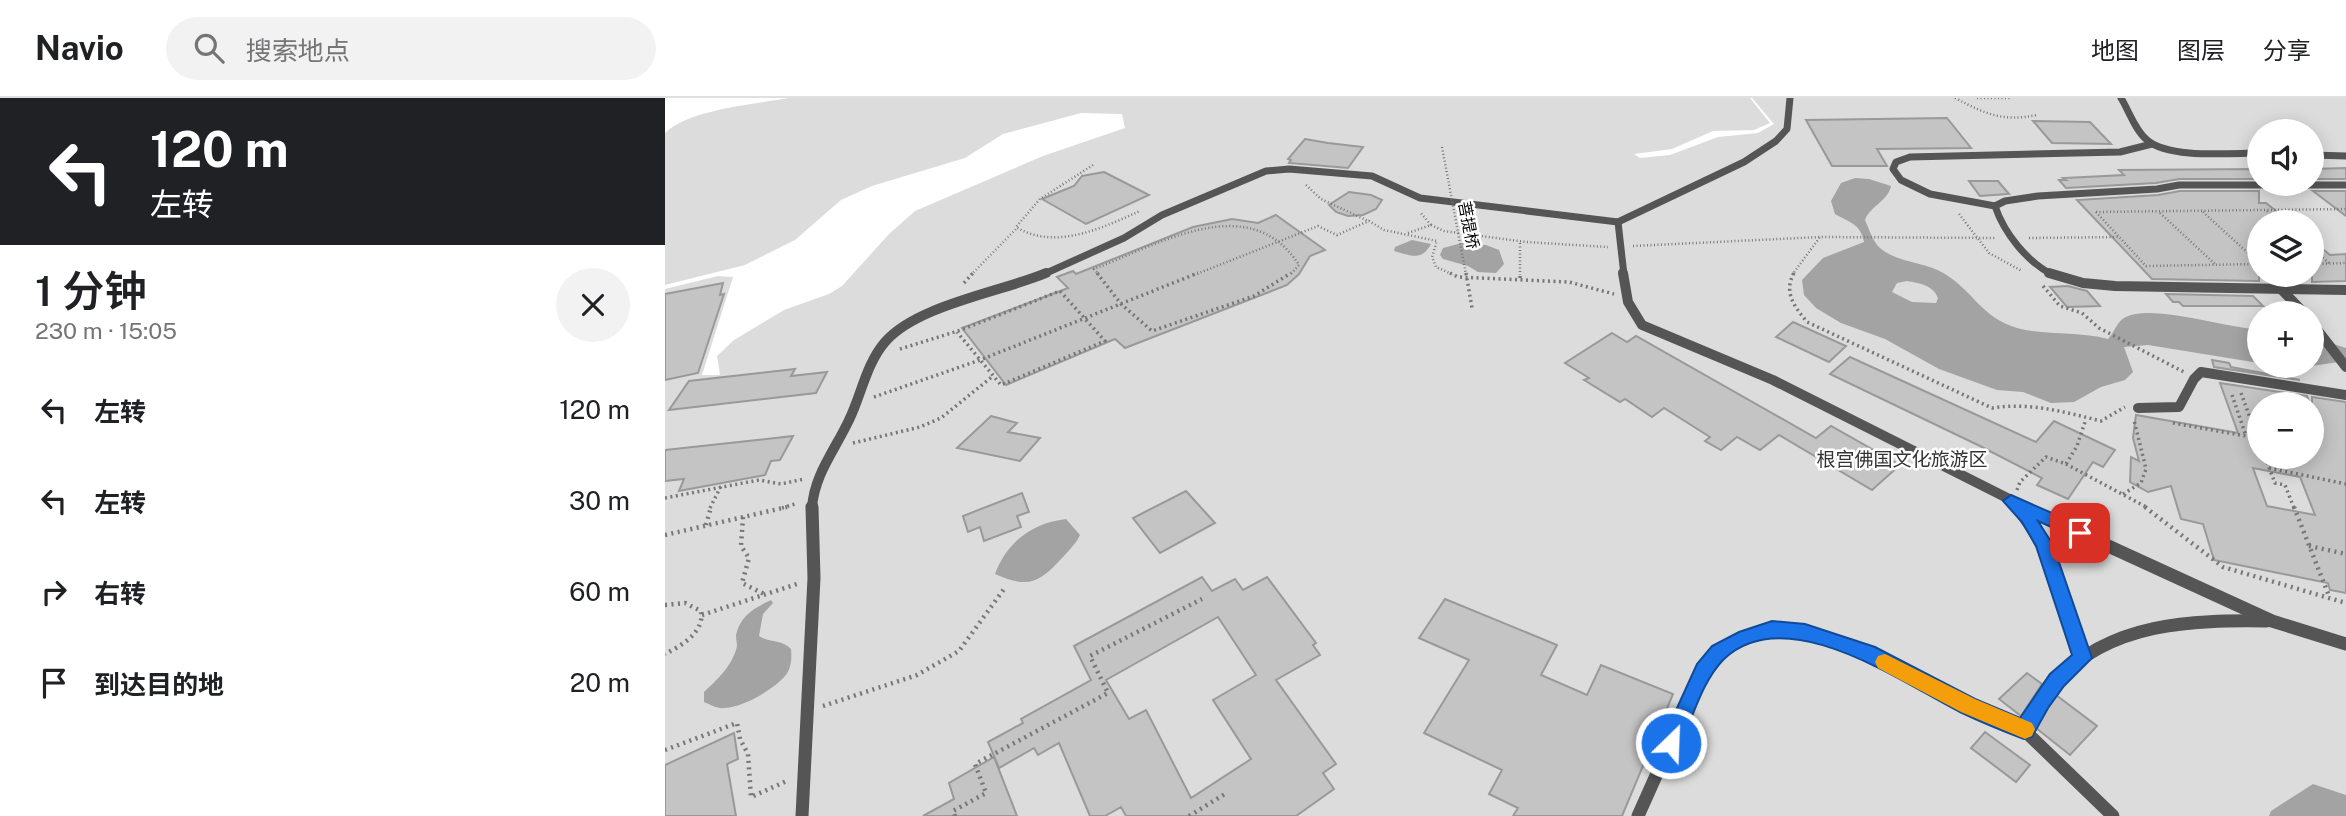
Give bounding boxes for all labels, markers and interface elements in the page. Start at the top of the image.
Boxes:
search box [166,17,656,80]
text: Navio [35,29,124,67]
icon: search [190,29,228,67]
text: 搜索地点 [246,35,350,66]
text: 地图 [2091,36,2139,64]
text: 图层 [2177,36,2225,64]
text: 分享 [2263,36,2311,64]
map controls [2247,119,2324,469]
button: sound [2247,119,2324,196]
text: 120 m [150,120,289,178]
icon: left [35,126,126,217]
text: 左转 [150,186,214,223]
street label: 菩提桥 [1455,200,1482,250]
button: layers [2247,210,2324,287]
text: 1 分钟 [35,266,146,315]
button: close [556,268,630,342]
button: + [2247,301,2324,378]
text: 230 m · 15:05 [35,317,177,344]
icon: left [35,391,73,429]
button: − [2247,392,2324,469]
text: 120 m [559,394,630,425]
text: 左转 [94,396,146,427]
park label: 根宫佛国文化旅游区 [1816,448,1988,470]
icon: left [35,482,73,520]
text: 30 m [569,485,630,516]
text: 左转 [94,487,146,518]
pin [2050,503,2110,563]
icon: arrive [2061,514,2099,552]
icon: right [35,573,73,611]
text: 60 m [569,576,630,607]
text: 右转 [94,578,146,609]
icon: arrive [35,664,73,702]
text: 20 m [570,667,630,698]
text: 到达目的地 [94,669,224,700]
position arrow [1634,706,1708,780]

